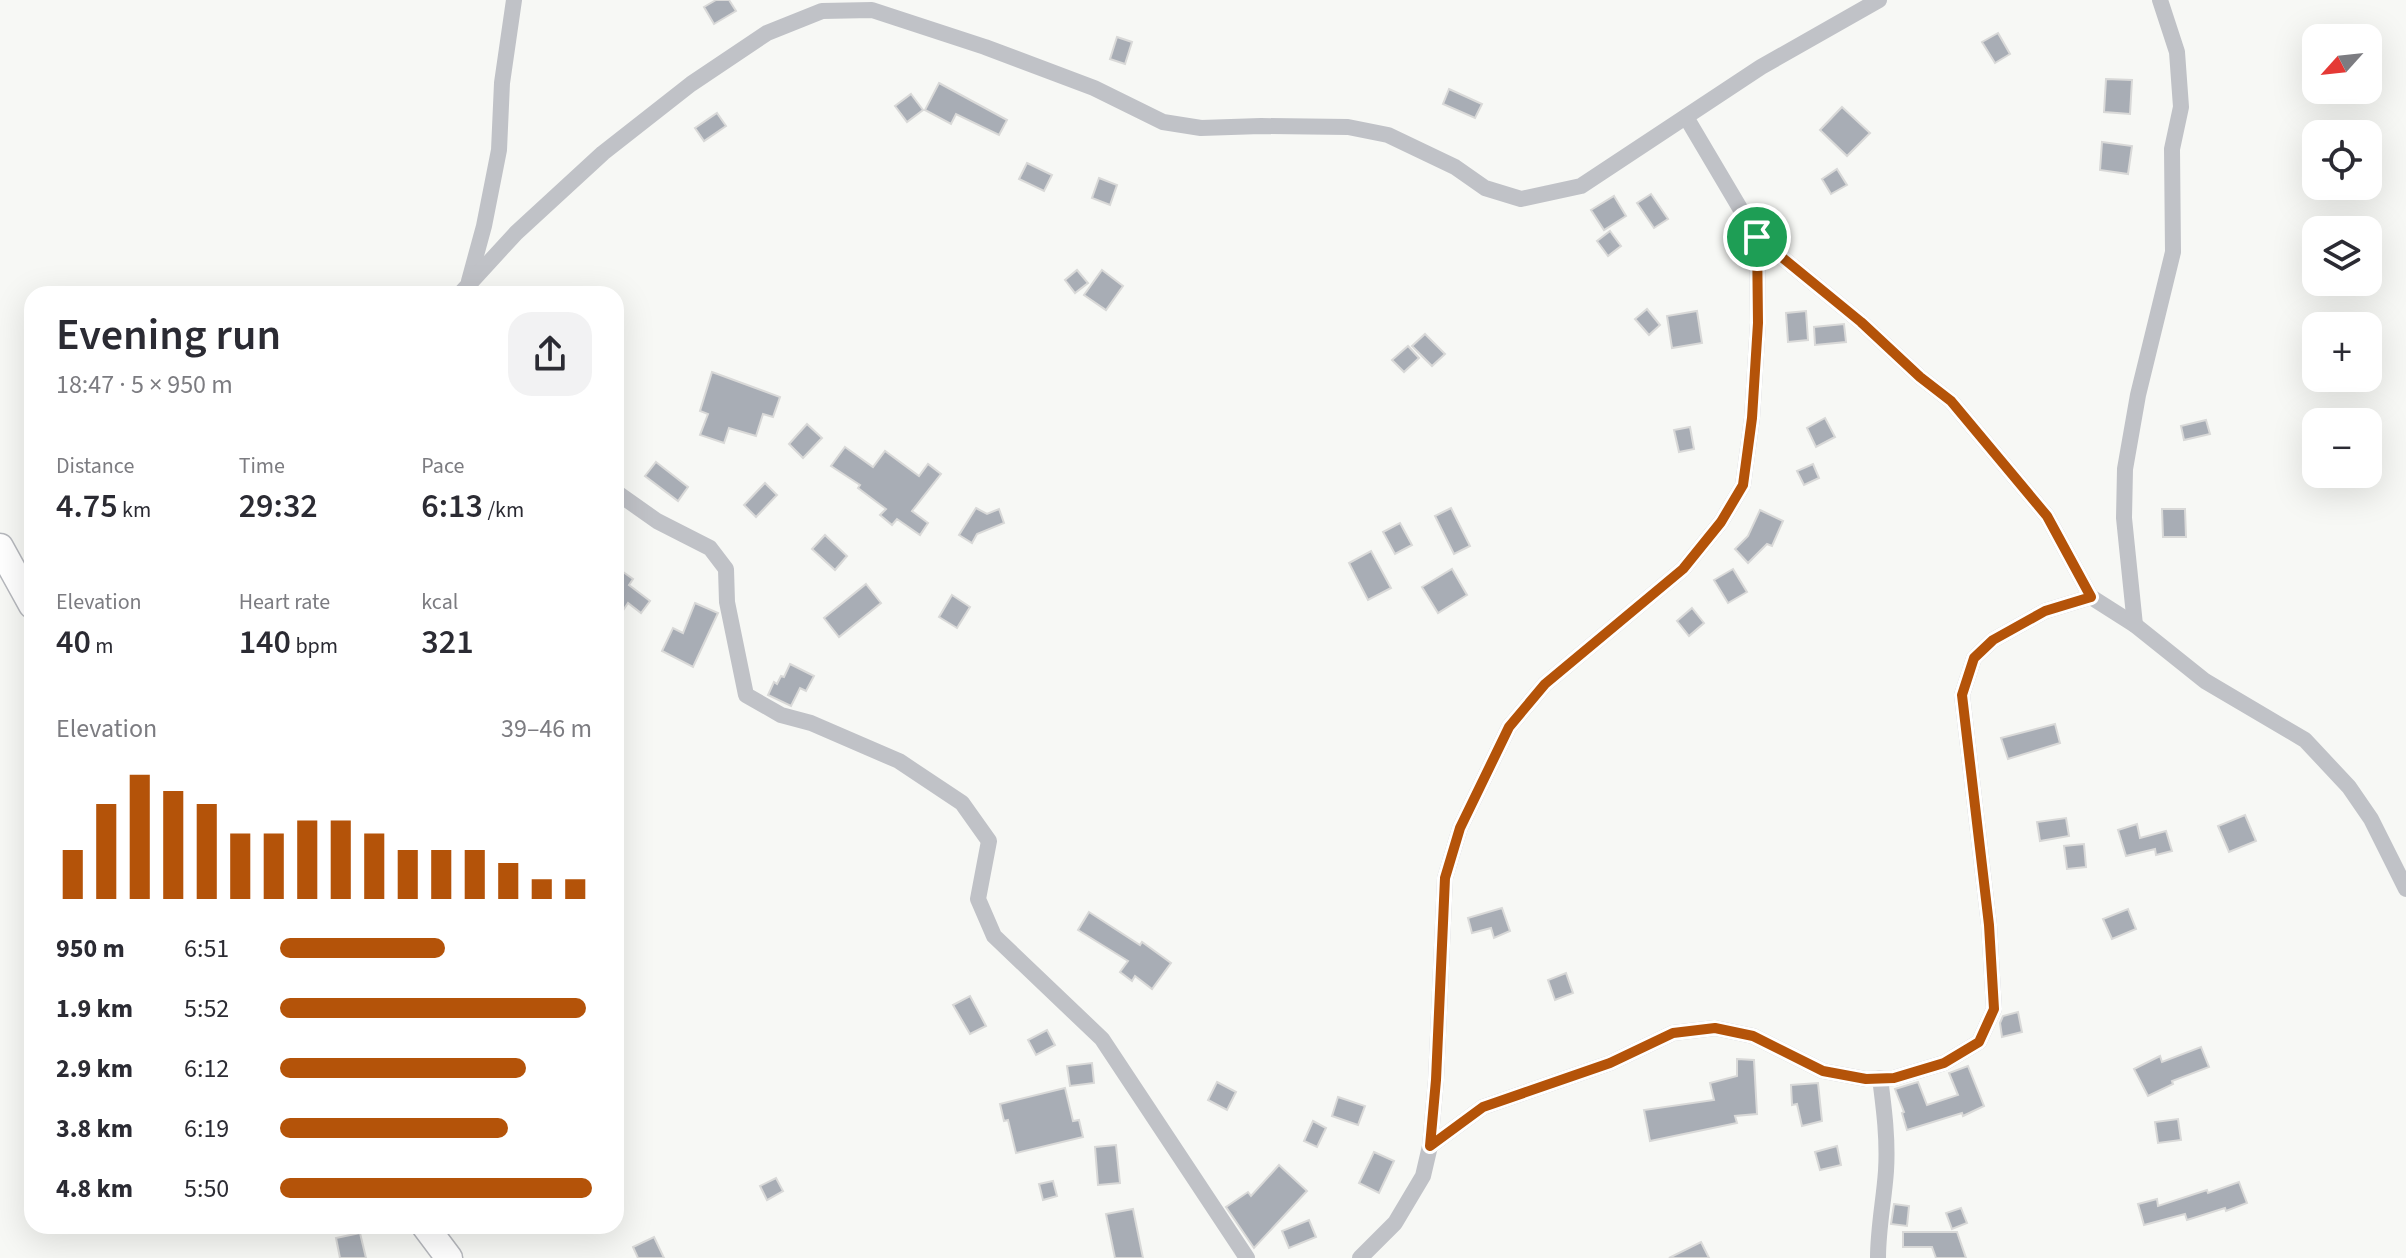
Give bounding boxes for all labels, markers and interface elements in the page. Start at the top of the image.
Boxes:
north arrow [2302,24,2382,104]
map controls [2302,24,2382,488]
button: locate [2302,120,2382,200]
pin [1723,203,1791,271]
icon: arrive [1735,215,1779,259]
button: layers [2302,216,2382,296]
text: Evening run [56,304,281,367]
button: share [508,312,592,396]
button: + [2302,312,2382,392]
text: 18:47 · 5 × 950 m [56,366,233,403]
button: − [2302,408,2382,488]
text: Distance [56,450,134,482]
text: Time [239,450,285,482]
text: Pace [421,450,464,482]
text: 4.75 [56,482,118,531]
text: 29:32 [239,482,318,531]
text: 6:13 [421,482,483,531]
text: km [118,494,151,526]
text: /km [483,494,524,526]
text: Elevation [56,586,142,618]
text: Heart rate [239,586,330,618]
text: kcal [421,586,458,618]
text: 40 [56,618,91,667]
text: 140 [239,618,291,667]
text: 321 [421,618,474,667]
text: m [91,630,114,662]
text: bpm [291,630,338,662]
text: Elevation [56,710,157,747]
text: 39–46 m [501,710,592,747]
text: 950 m [56,930,125,967]
text: 6:51 [184,930,229,967]
text: 1.9 km [56,990,133,1027]
text: 5:52 [184,990,229,1027]
text: 2.9 km [56,1050,133,1087]
text: 6:12 [184,1050,229,1087]
text: 3.8 km [56,1110,133,1147]
text: 6:19 [184,1110,229,1147]
text: 4.8 km [56,1170,133,1207]
text: 5:50 [184,1170,229,1207]

